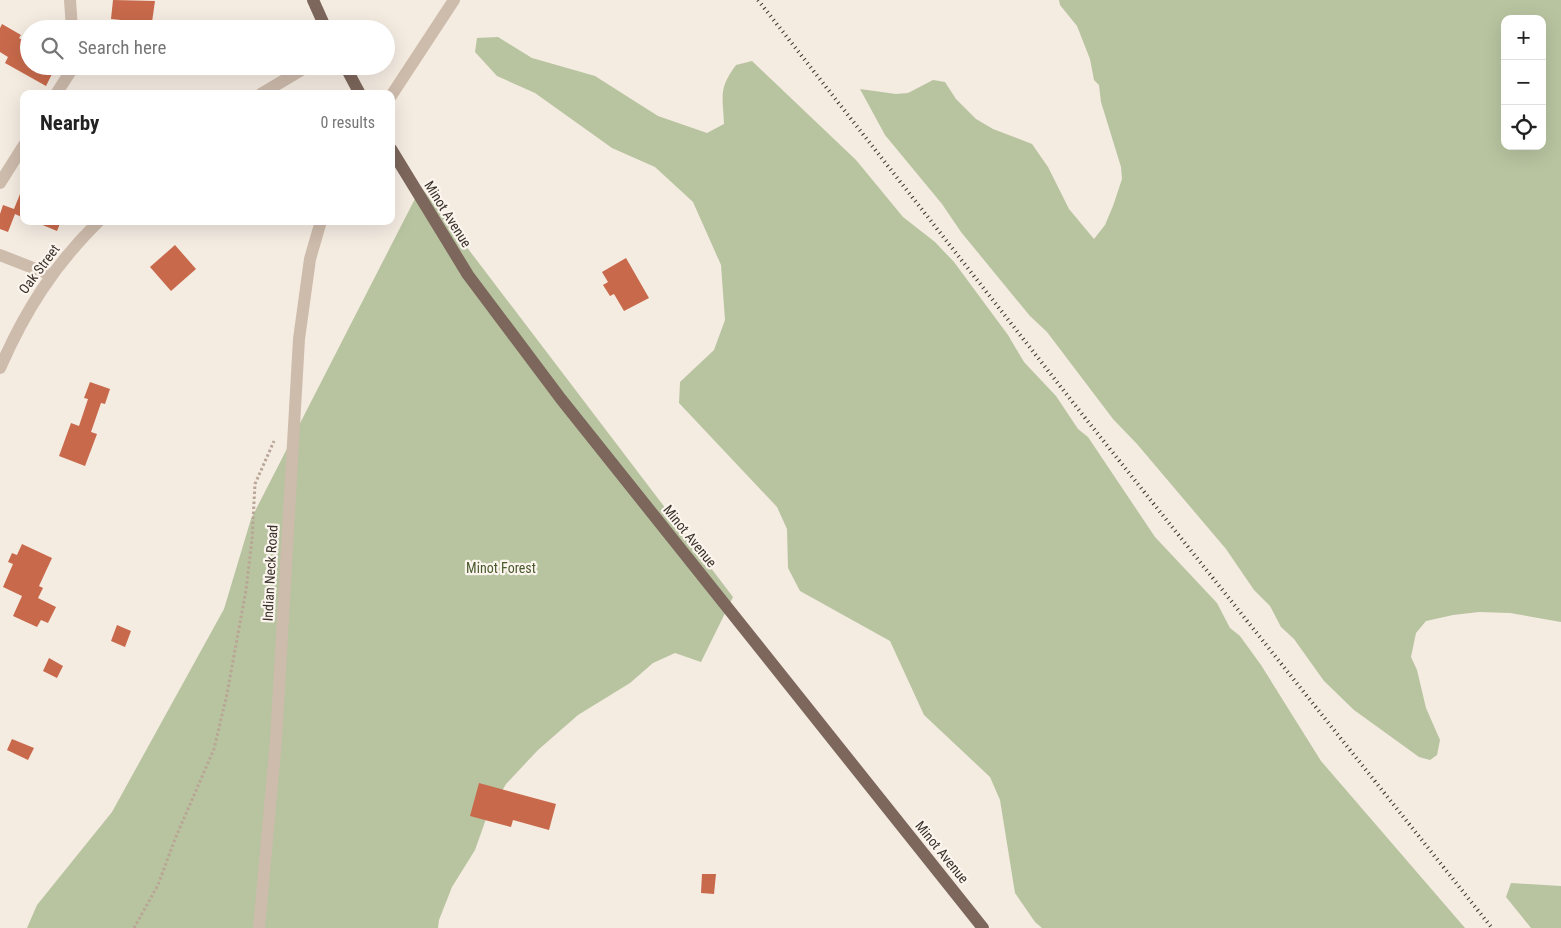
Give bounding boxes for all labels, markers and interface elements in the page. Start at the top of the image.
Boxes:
map controls [1501,15,1546,150]
button: + [1501,15,1546,60]
search box [20,20,395,75]
icon: search [38,34,66,62]
text: Search here [78,36,166,59]
button: − [1501,60,1546,105]
button: locate [1501,105,1546,150]
text: Nearby [40,111,99,135]
text: 0 results [320,113,375,132]
street label: Minot Avenue [421,178,475,251]
street label: Oak Street [15,241,63,297]
street label: Minot Avenue [660,502,720,571]
street label: Indian Neck Road [259,524,281,622]
park label: Minot Forest [466,560,536,576]
street label: Minot Avenue [912,818,972,887]

